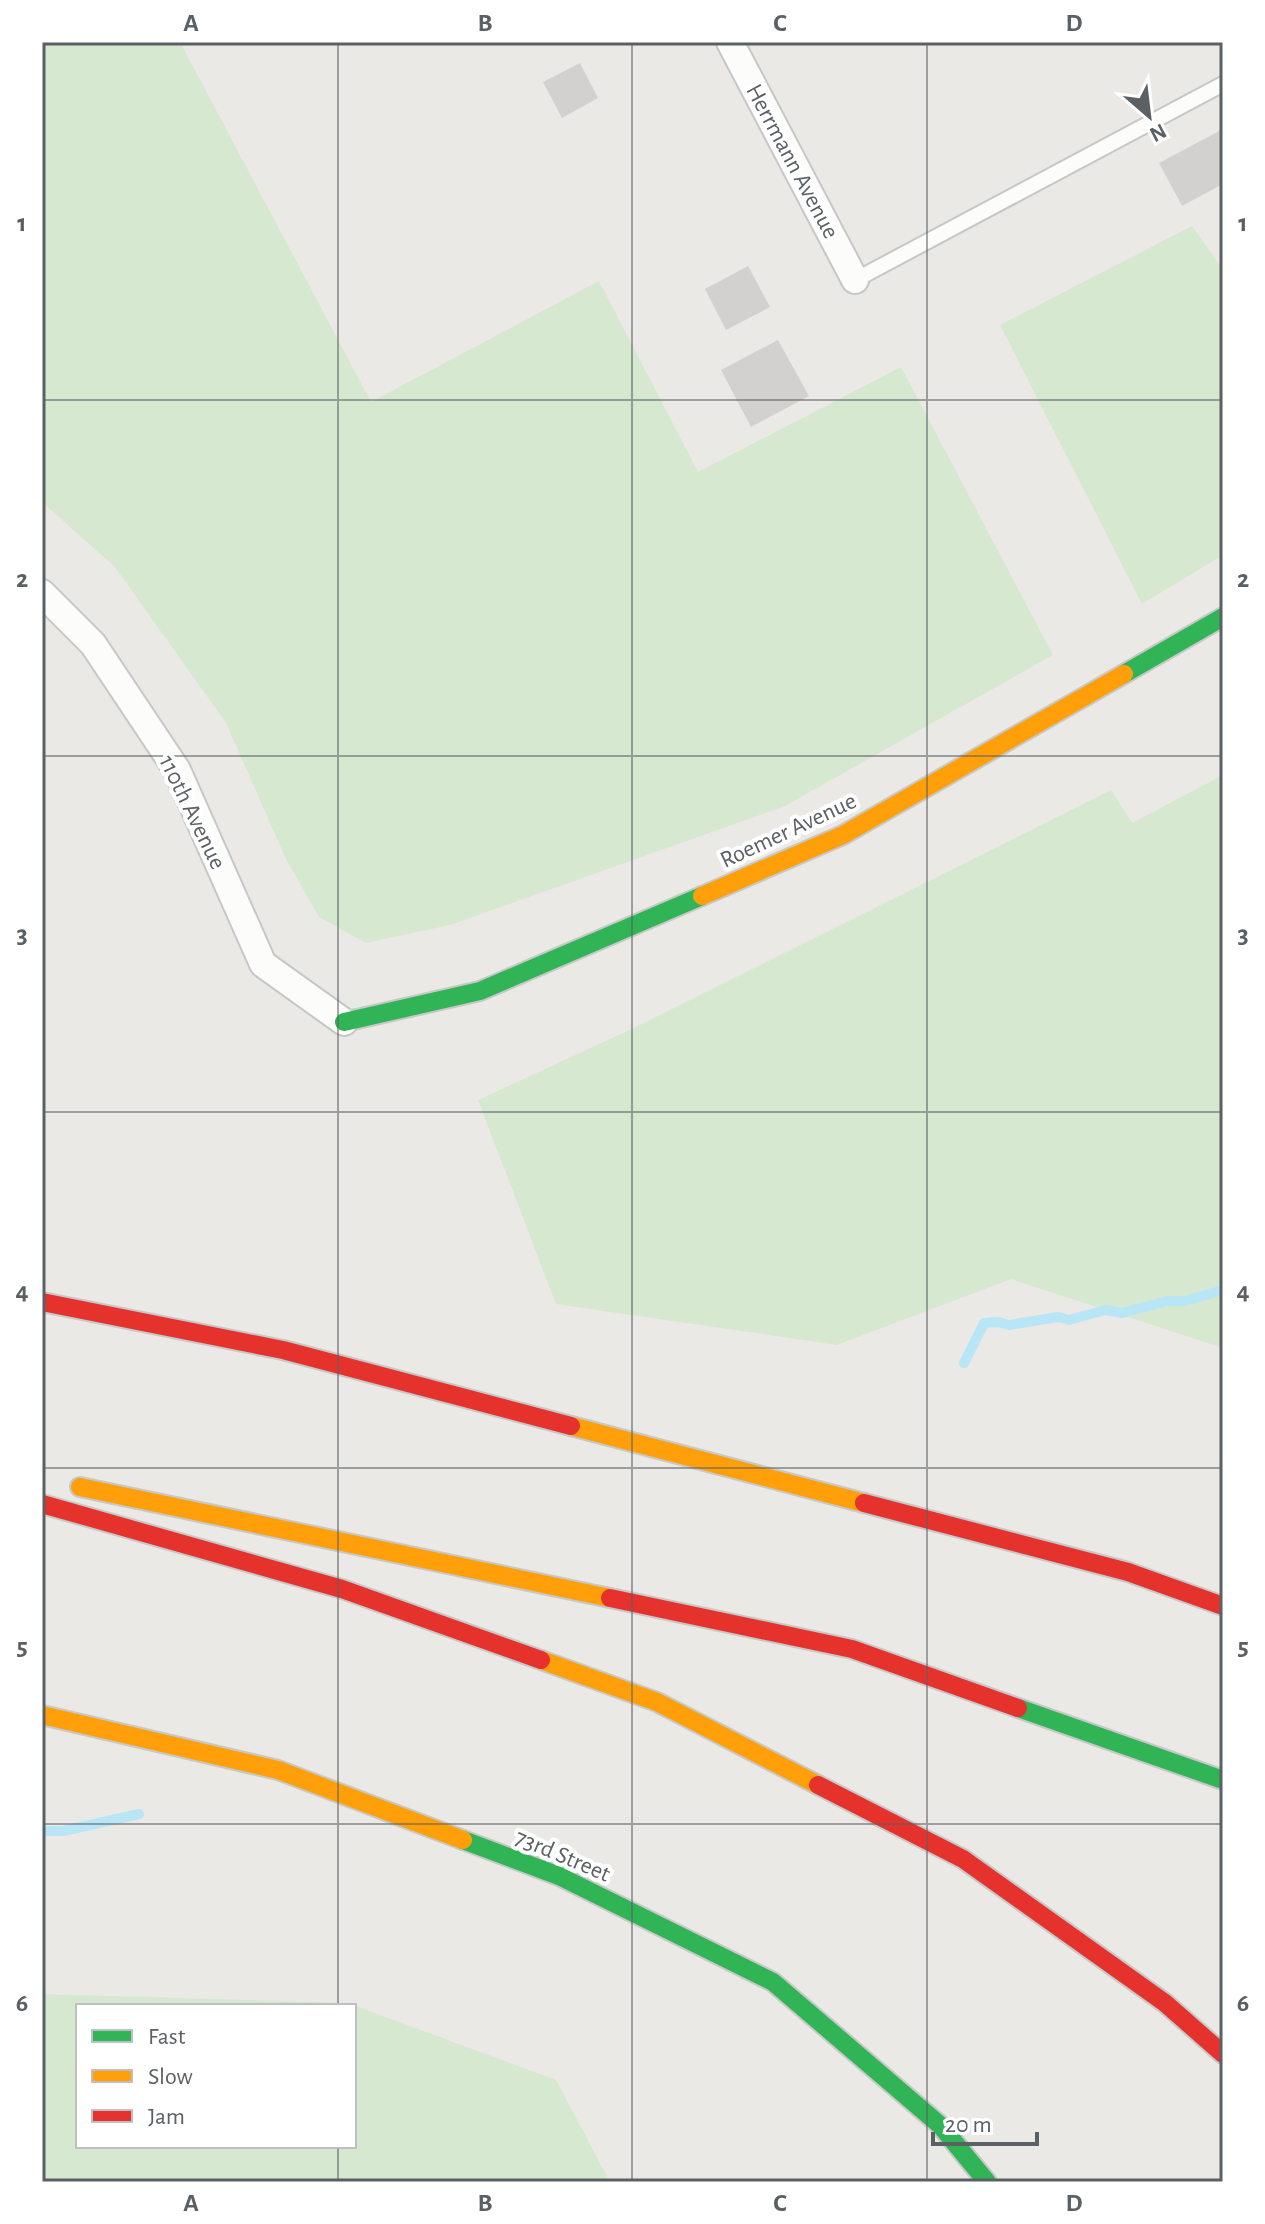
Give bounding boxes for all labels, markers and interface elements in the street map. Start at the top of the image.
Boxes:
text: A [183,10,199,36]
text: B [477,10,493,36]
text: C [773,10,787,36]
text: D [1065,10,1083,36]
north arrow [1109,76,1189,156]
street label: Herrmann Avenue [741,80,843,243]
text: N [1146,119,1170,146]
text: 1 [17,210,27,236]
text: 1 [1238,210,1248,236]
text: 2 [16,566,28,592]
text: 2 [1237,566,1249,592]
street label: 110th Avenue [154,752,230,873]
street label: Roemer Avenue [717,789,860,873]
text: 3 [16,922,28,948]
text: 3 [1237,922,1249,948]
text: 4 [15,1278,29,1304]
text: 4 [1236,1278,1250,1304]
text: 5 [16,1634,28,1660]
text: 5 [1237,1634,1249,1660]
street label: 73rd Street [512,1825,614,1887]
text: 6 [16,1990,28,2016]
text: 6 [1237,1990,1249,2016]
legend [76,2004,356,2148]
text: Fast [148,2025,186,2049]
text: Slow [148,2065,193,2089]
scale bar [933,2096,1037,2146]
text: Jam [148,2105,185,2129]
text: 20 m [945,2113,992,2137]
text: A [183,2190,199,2216]
text: B [477,2190,493,2216]
text: C [773,2190,787,2216]
text: D [1065,2190,1083,2216]

